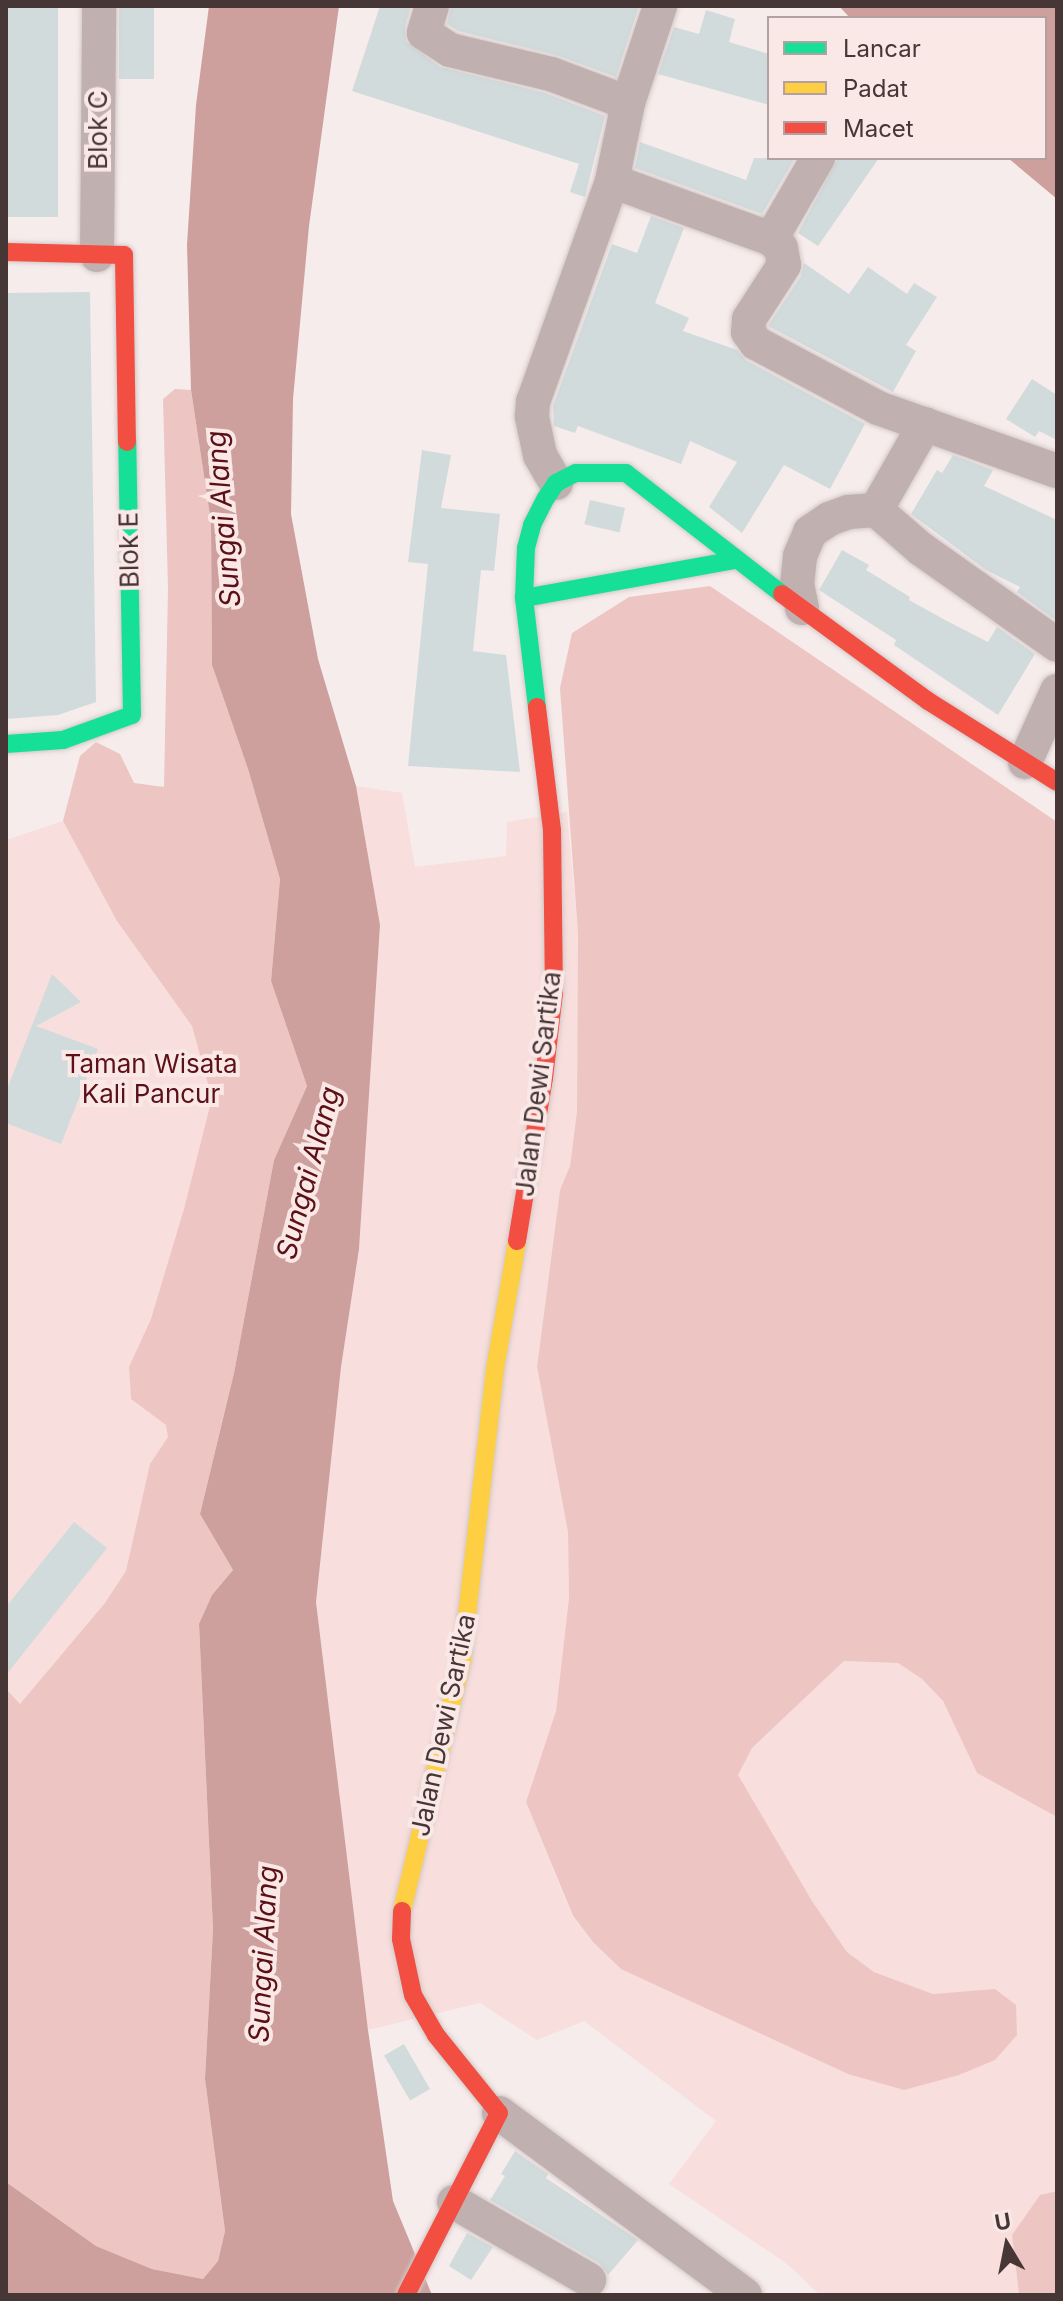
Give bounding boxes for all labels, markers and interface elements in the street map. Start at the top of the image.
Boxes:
legend [767,16,1047,160]
text: Lancar [843,34,921,63]
text: Padat [843,74,908,103]
street label: Blok C [82,90,114,170]
text: Macet [843,114,914,143]
water label: Sungai Alang [199,429,247,609]
street label: Blok E [113,512,145,588]
street label: Jalan Dewi Sartika [509,970,567,1198]
park label: Taman Wisata Kali Pancur [65,1048,237,1110]
water label: Sungai Alang [269,1083,347,1263]
street label: Jalan Dewi Sartika [404,1611,482,1839]
water label: Sungai Alang [242,1865,284,2043]
north arrow [967,2205,1047,2285]
text: U [993,2207,1013,2236]

